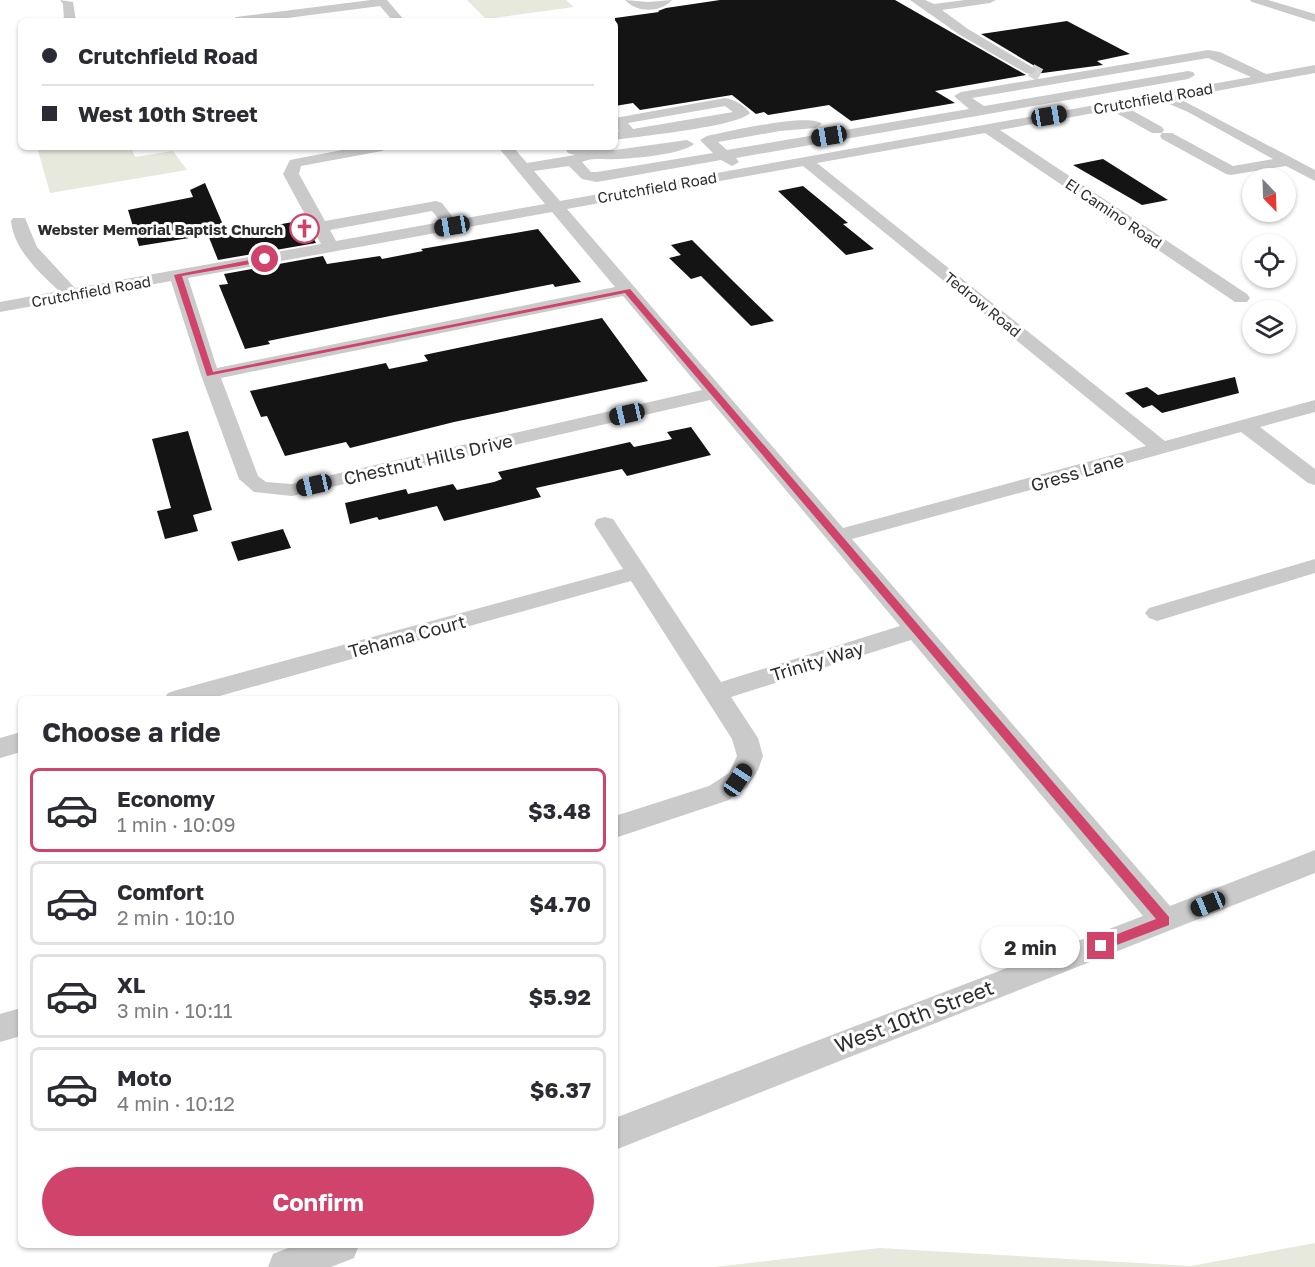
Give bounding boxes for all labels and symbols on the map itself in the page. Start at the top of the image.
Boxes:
street label: Crutchfield Road [1092,79,1214,117]
car [1030,104,1068,128]
car [810,124,848,148]
street label: Crutchfield Road [596,168,718,206]
north arrow [1242,168,1296,222]
street label: El Camino Road [1062,174,1166,252]
church icon: Webster Memorial Baptist Church [288,213,320,245]
car [433,214,471,238]
place label: Webster Memorial Baptist Church [38,220,283,238]
route start [251,245,278,272]
street label: Tedrow Road [941,268,1025,340]
street label: Crutchfield Road [30,272,152,310]
car [607,401,647,427]
street label: Chestnut Hills Drive [341,429,515,489]
street label: Gress Lane [1028,448,1126,496]
car [294,472,334,498]
street label: Tehama Court [346,610,468,662]
street label: Trinity Way [768,636,866,686]
car [720,760,756,800]
car [1188,889,1228,919]
callout: 2 min [981,925,1080,967]
route end [1087,932,1114,959]
street label: West 10th Street [831,974,997,1058]

